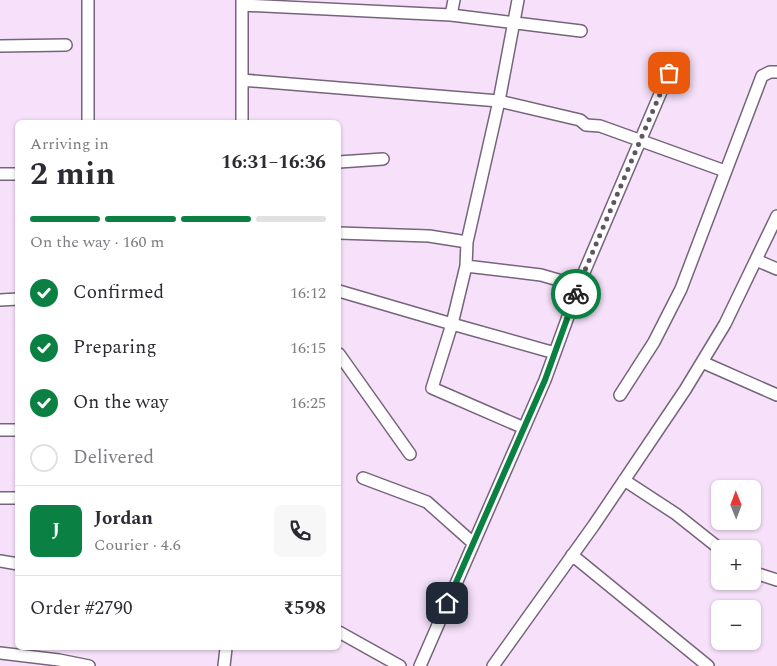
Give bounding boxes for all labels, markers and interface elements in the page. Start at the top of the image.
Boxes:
pin [648,52,690,94]
icon: bag [655,59,683,87]
text: Arriving in [30,132,109,156]
text: 16:31–16:36 [221,148,326,177]
text: 2 min [30,150,115,199]
text: On the way · 160 m [30,230,164,254]
courier [551,269,601,319]
text: Confirmed [73,278,164,307]
icon: check [30,279,58,307]
icon: bike [562,280,590,308]
text: 16:12 [290,281,326,305]
text: Preparing [73,333,157,362]
icon: check [30,334,58,362]
text: 16:15 [290,336,326,360]
text: On the way [73,388,169,417]
icon: check [30,389,58,417]
text: 16:25 [290,391,326,415]
text: Delivered [73,443,154,472]
north arrow [711,480,761,530]
map controls [711,480,761,650]
text: Jordan [94,504,153,533]
button: phone [274,505,326,557]
text: J [52,516,60,545]
text: Courier · 4.6 [94,533,181,557]
button: + [711,540,761,590]
pin [426,582,468,624]
icon: home [433,589,461,617]
text: Order #2790 [30,594,133,623]
text: ₹598 [283,594,326,623]
button: − [711,600,761,650]

